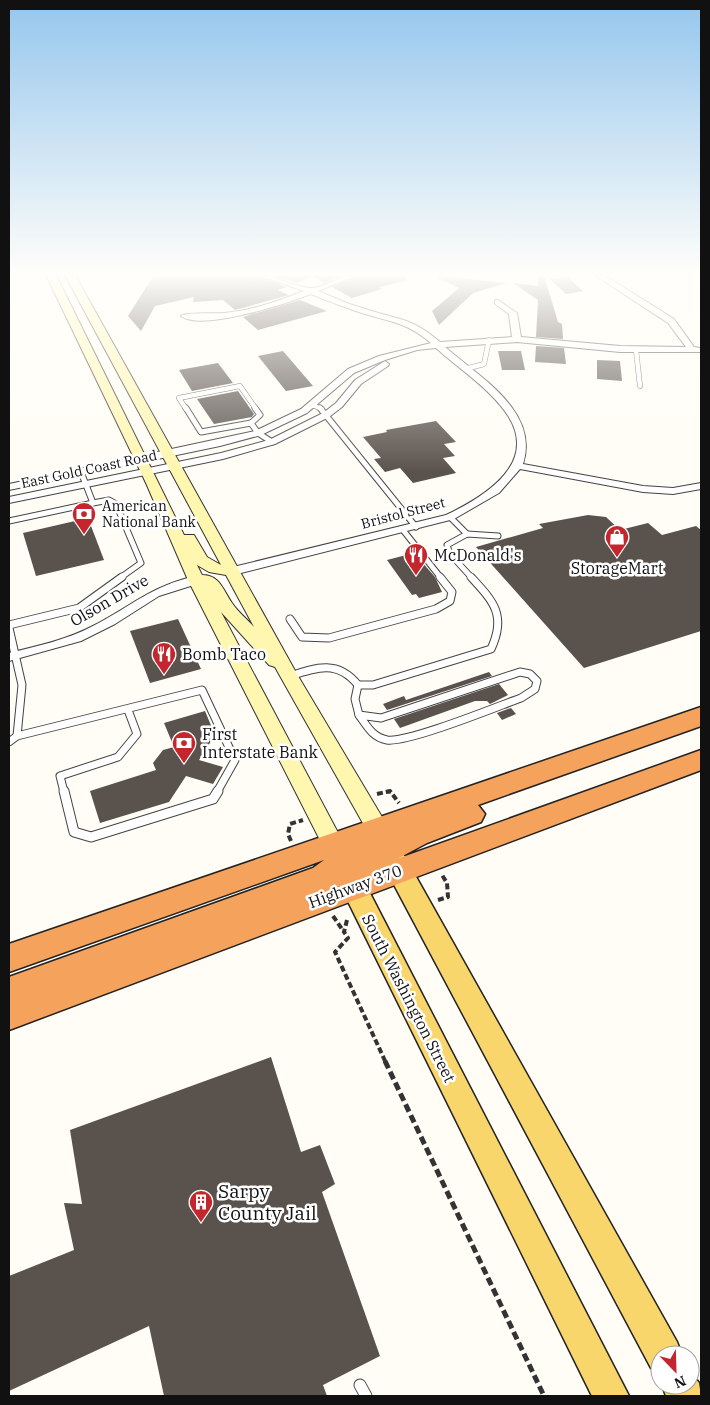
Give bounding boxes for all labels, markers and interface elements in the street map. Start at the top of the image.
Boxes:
street label: East Gold Coast Road [19,446,159,492]
street label: Bristol Street [359,493,447,533]
place label: American National Bank [102,497,197,531]
bank icon: American National Bank [71,501,97,535]
shop icon: StorageMart [604,524,630,558]
restaurant icon: McDonald's [403,542,429,576]
place label: McDonald's [434,545,522,565]
place label: StorageMart [571,558,664,578]
street label: Olson Drive [66,569,152,631]
restaurant icon: Bomb Taco [151,641,177,675]
place label: Bomb Taco [182,644,266,664]
place label: First Interstate Bank [202,724,319,762]
bank icon: First Interstate Bank [171,730,197,764]
street label: Highway 370 [305,860,405,912]
street label: South Washington Street [358,910,460,1086]
place label: Sarpy County Jail [218,1179,317,1225]
building icon: Sarpy County Jail [188,1189,214,1223]
north arrow [650,1345,700,1395]
text: N [671,1372,689,1392]

